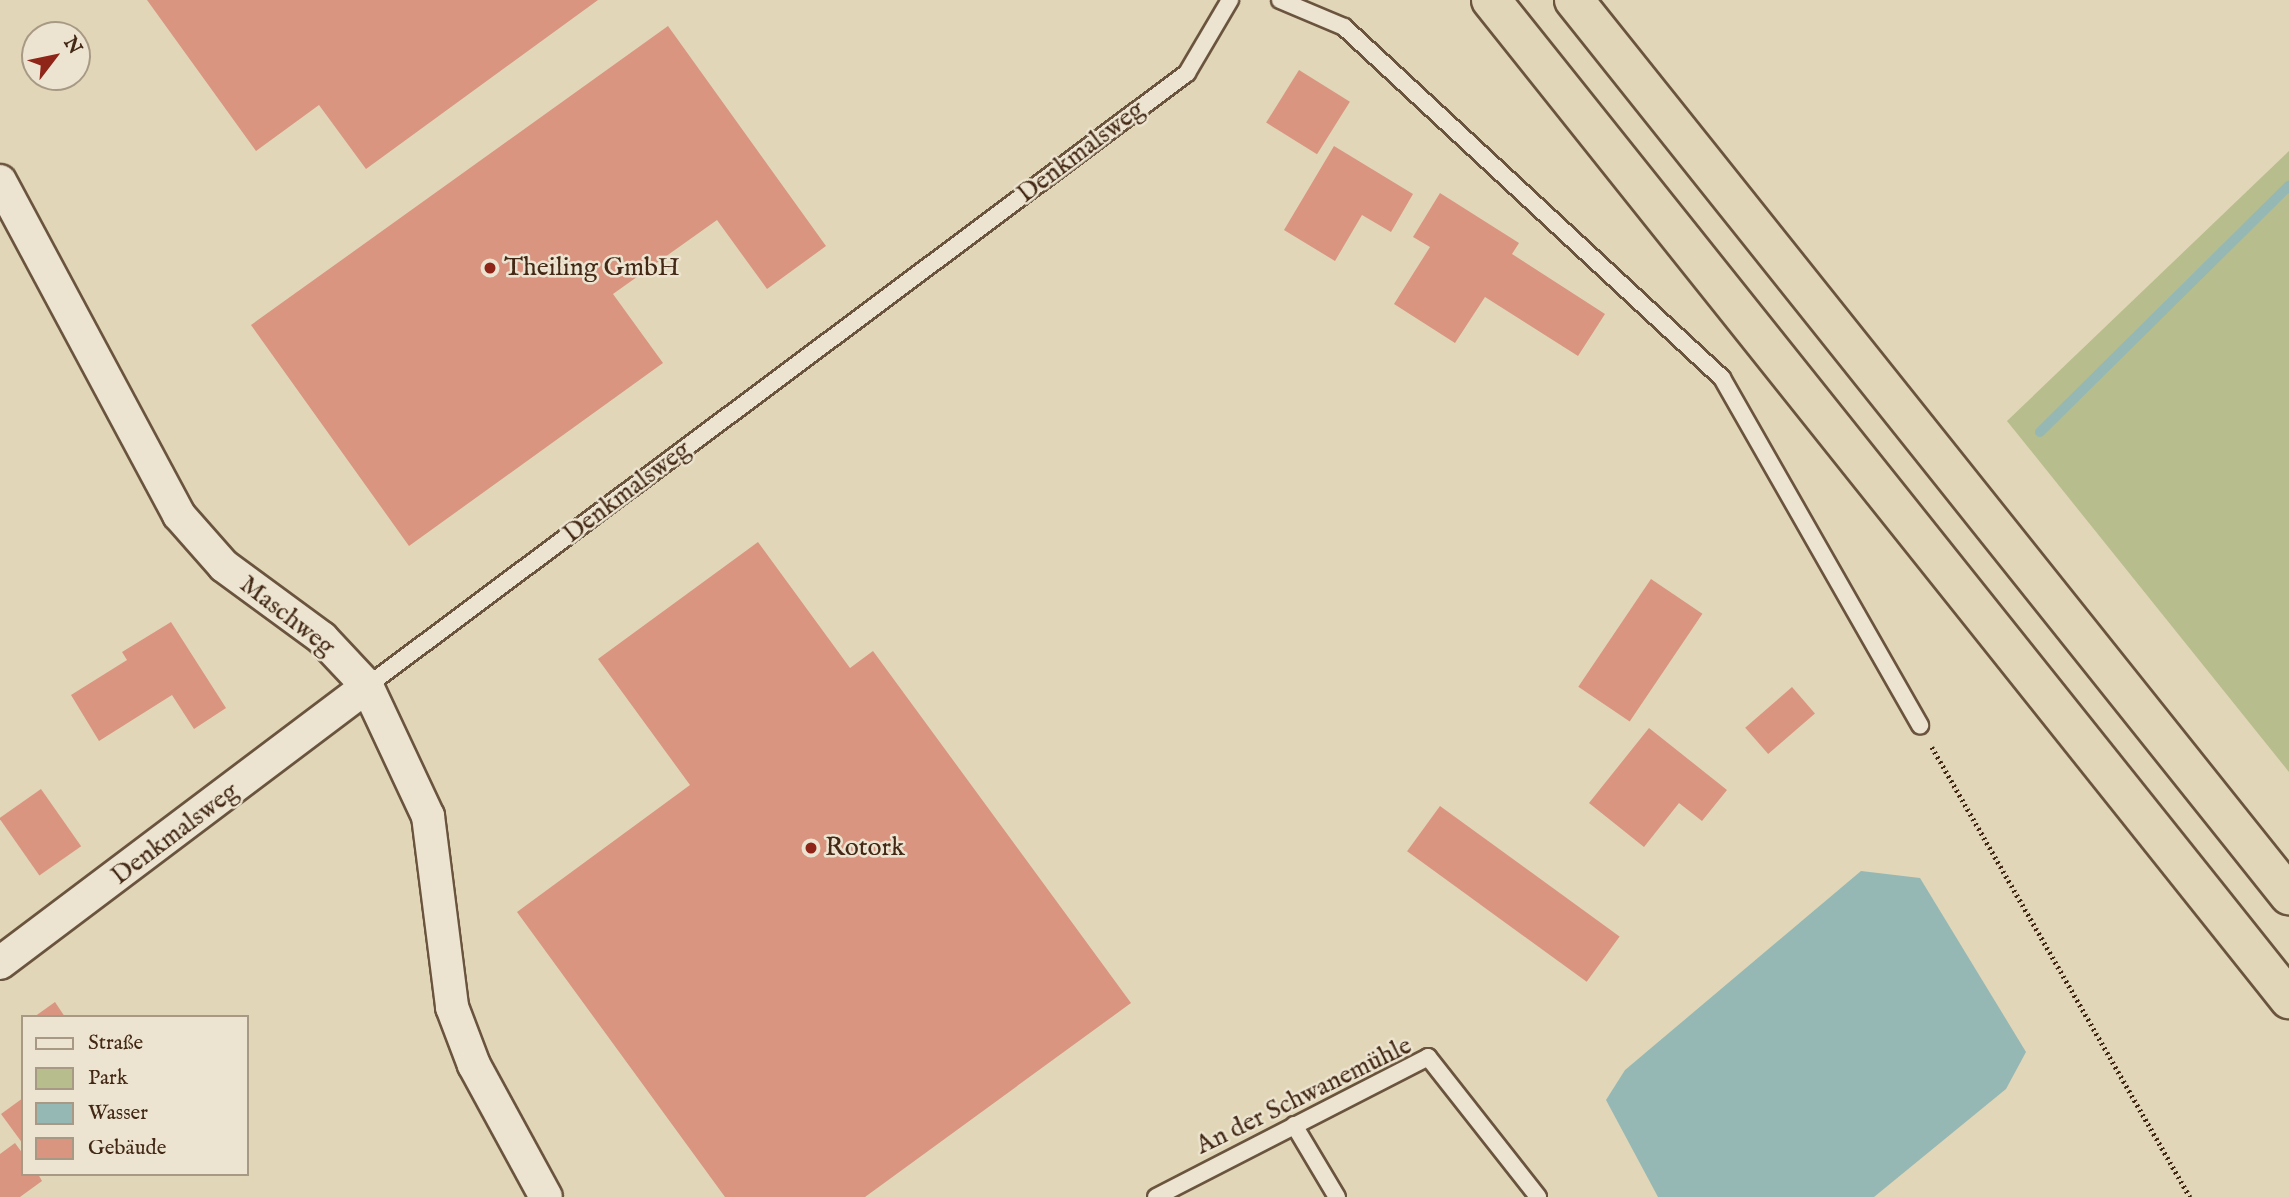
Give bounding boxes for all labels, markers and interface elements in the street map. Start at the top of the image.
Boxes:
north arrow [21,21,91,91]
text: N [58,33,87,59]
street label: Denkmalsweg [1011,94,1151,210]
place label: Theiling GmbH [504,252,680,284]
marker: Theiling GmbH [482,260,498,276]
street label: Denkmalsweg [557,434,697,550]
street label: Maschweg [233,569,341,663]
street label: Denkmalsweg [105,776,245,892]
place label: Rotork [825,832,905,864]
marker: Rotork [803,840,819,856]
legend [21,1015,248,1176]
text: Straße [88,1030,143,1057]
street label: An der Schwanemühle [1191,1030,1417,1162]
text: Park [88,1065,128,1092]
text: Wasser [88,1100,148,1127]
text: Gebäude [88,1135,166,1162]

